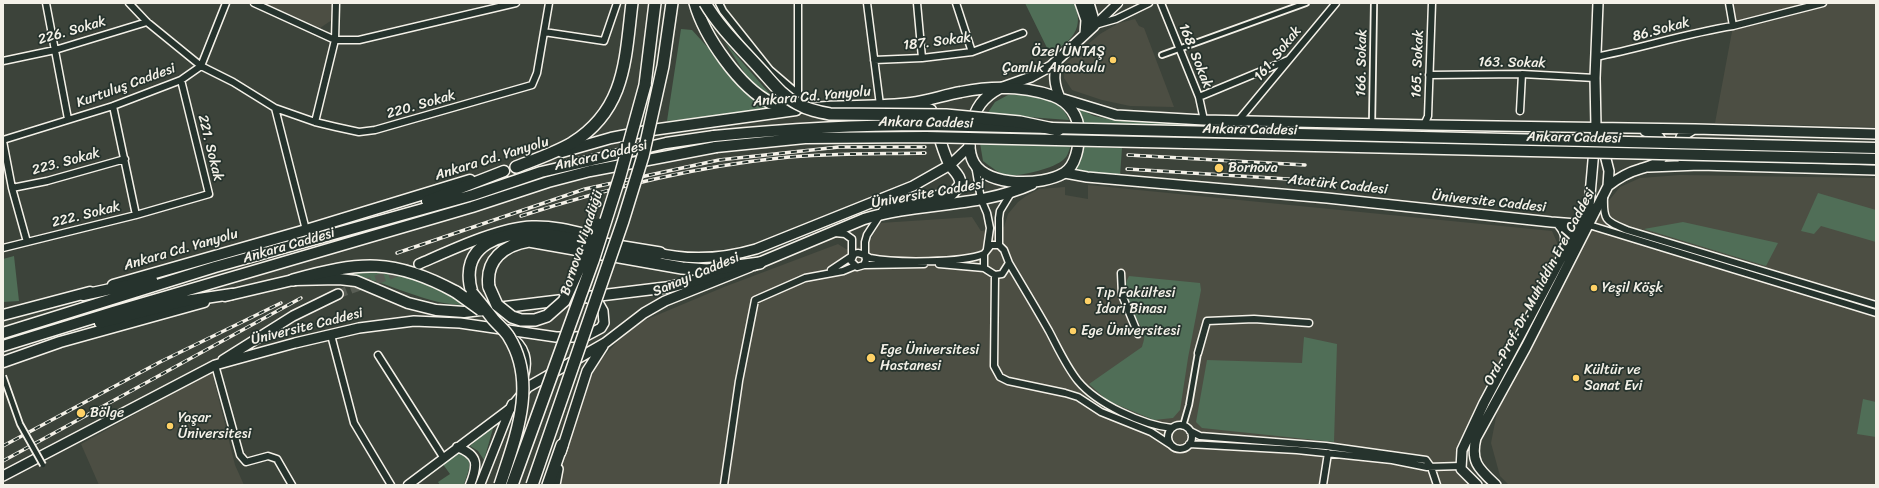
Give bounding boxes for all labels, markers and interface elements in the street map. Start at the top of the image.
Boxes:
street label: 226. Sokak [36,13,108,49]
street label: 86.Sokak [1631,14,1691,46]
street label: 168. Sokak [1174,21,1216,91]
street label: 161. Sokak [1251,23,1305,85]
street label: 166. Sokak [1353,29,1371,97]
street label: 187. Sokak [902,30,972,54]
street label: 165. Sokak [1408,30,1428,98]
place label: Özel ÜNTAŞ Çamlık Anaokulu [1002,44,1105,76]
street label: 163. Sokak [1478,54,1546,72]
marker: Özel ÜNTAŞ Çamlık Anaokulu [1108,55,1118,65]
street label: Kurtuluş Caddesi [74,60,178,112]
street label: Ankara Cd. Yanyolu [752,83,872,111]
street label: 220. Sokak [385,87,457,123]
street label: 221. Sokak [194,113,226,183]
street label: Ankara Caddesi [878,114,974,132]
street label: Ankara Caddesi [1202,121,1298,139]
street label: Ankara Caddesi [1526,129,1622,147]
street label: Ankara Cd. Yanyolu [433,134,551,184]
street label: Ankara Caddesi [553,137,649,175]
street label: 223. Sokak [30,145,102,179]
place label: Bornova [1228,160,1278,176]
marker: Bornova [1213,162,1225,174]
street label: Atatürk Caddesi [1287,171,1389,199]
street label: Üniversite Caddesi [870,176,986,212]
street label: Ord. Prof. Dr. Muhiddin Erel Caddesi [1481,186,1599,388]
street label: Bornova Viyadüğü [557,188,607,298]
street label: Üniversite Caddesi [1431,188,1547,216]
street label: 222. Sokak [50,198,122,232]
street label: Ankara Caddesi [241,225,337,267]
street label: Ankara Cd. Yanyolu [122,226,240,274]
street label: Sanayi Caddesi [650,249,742,301]
place label: Yeşil Köşk [1602,280,1663,296]
marker: Yeşil Köşk [1589,283,1599,293]
place label: Tıp Fakültesi İdari Binası [1096,285,1175,318]
marker: Tıp Fakültesi İdari Binası [1083,296,1093,306]
street label: Üniversite Caddesi [249,305,365,349]
place label: Ege Üniversitesi [1081,323,1180,339]
marker: Ege Üniversitesi [1068,326,1078,336]
place label: Ege Üniversitesi Hastanesi [880,342,979,374]
marker: Ege Üniversitesi Hastanesi [865,352,877,364]
place label: Kültür ve Sanat Evi [1584,362,1642,394]
marker: Kültür ve Sanat Evi [1571,373,1581,383]
place label: Bölge [90,405,124,421]
marker: Bölge [75,407,87,419]
place label: Yaşar Üniversitesi [178,410,251,442]
marker: Yaşar Üniversitesi [165,421,175,431]

